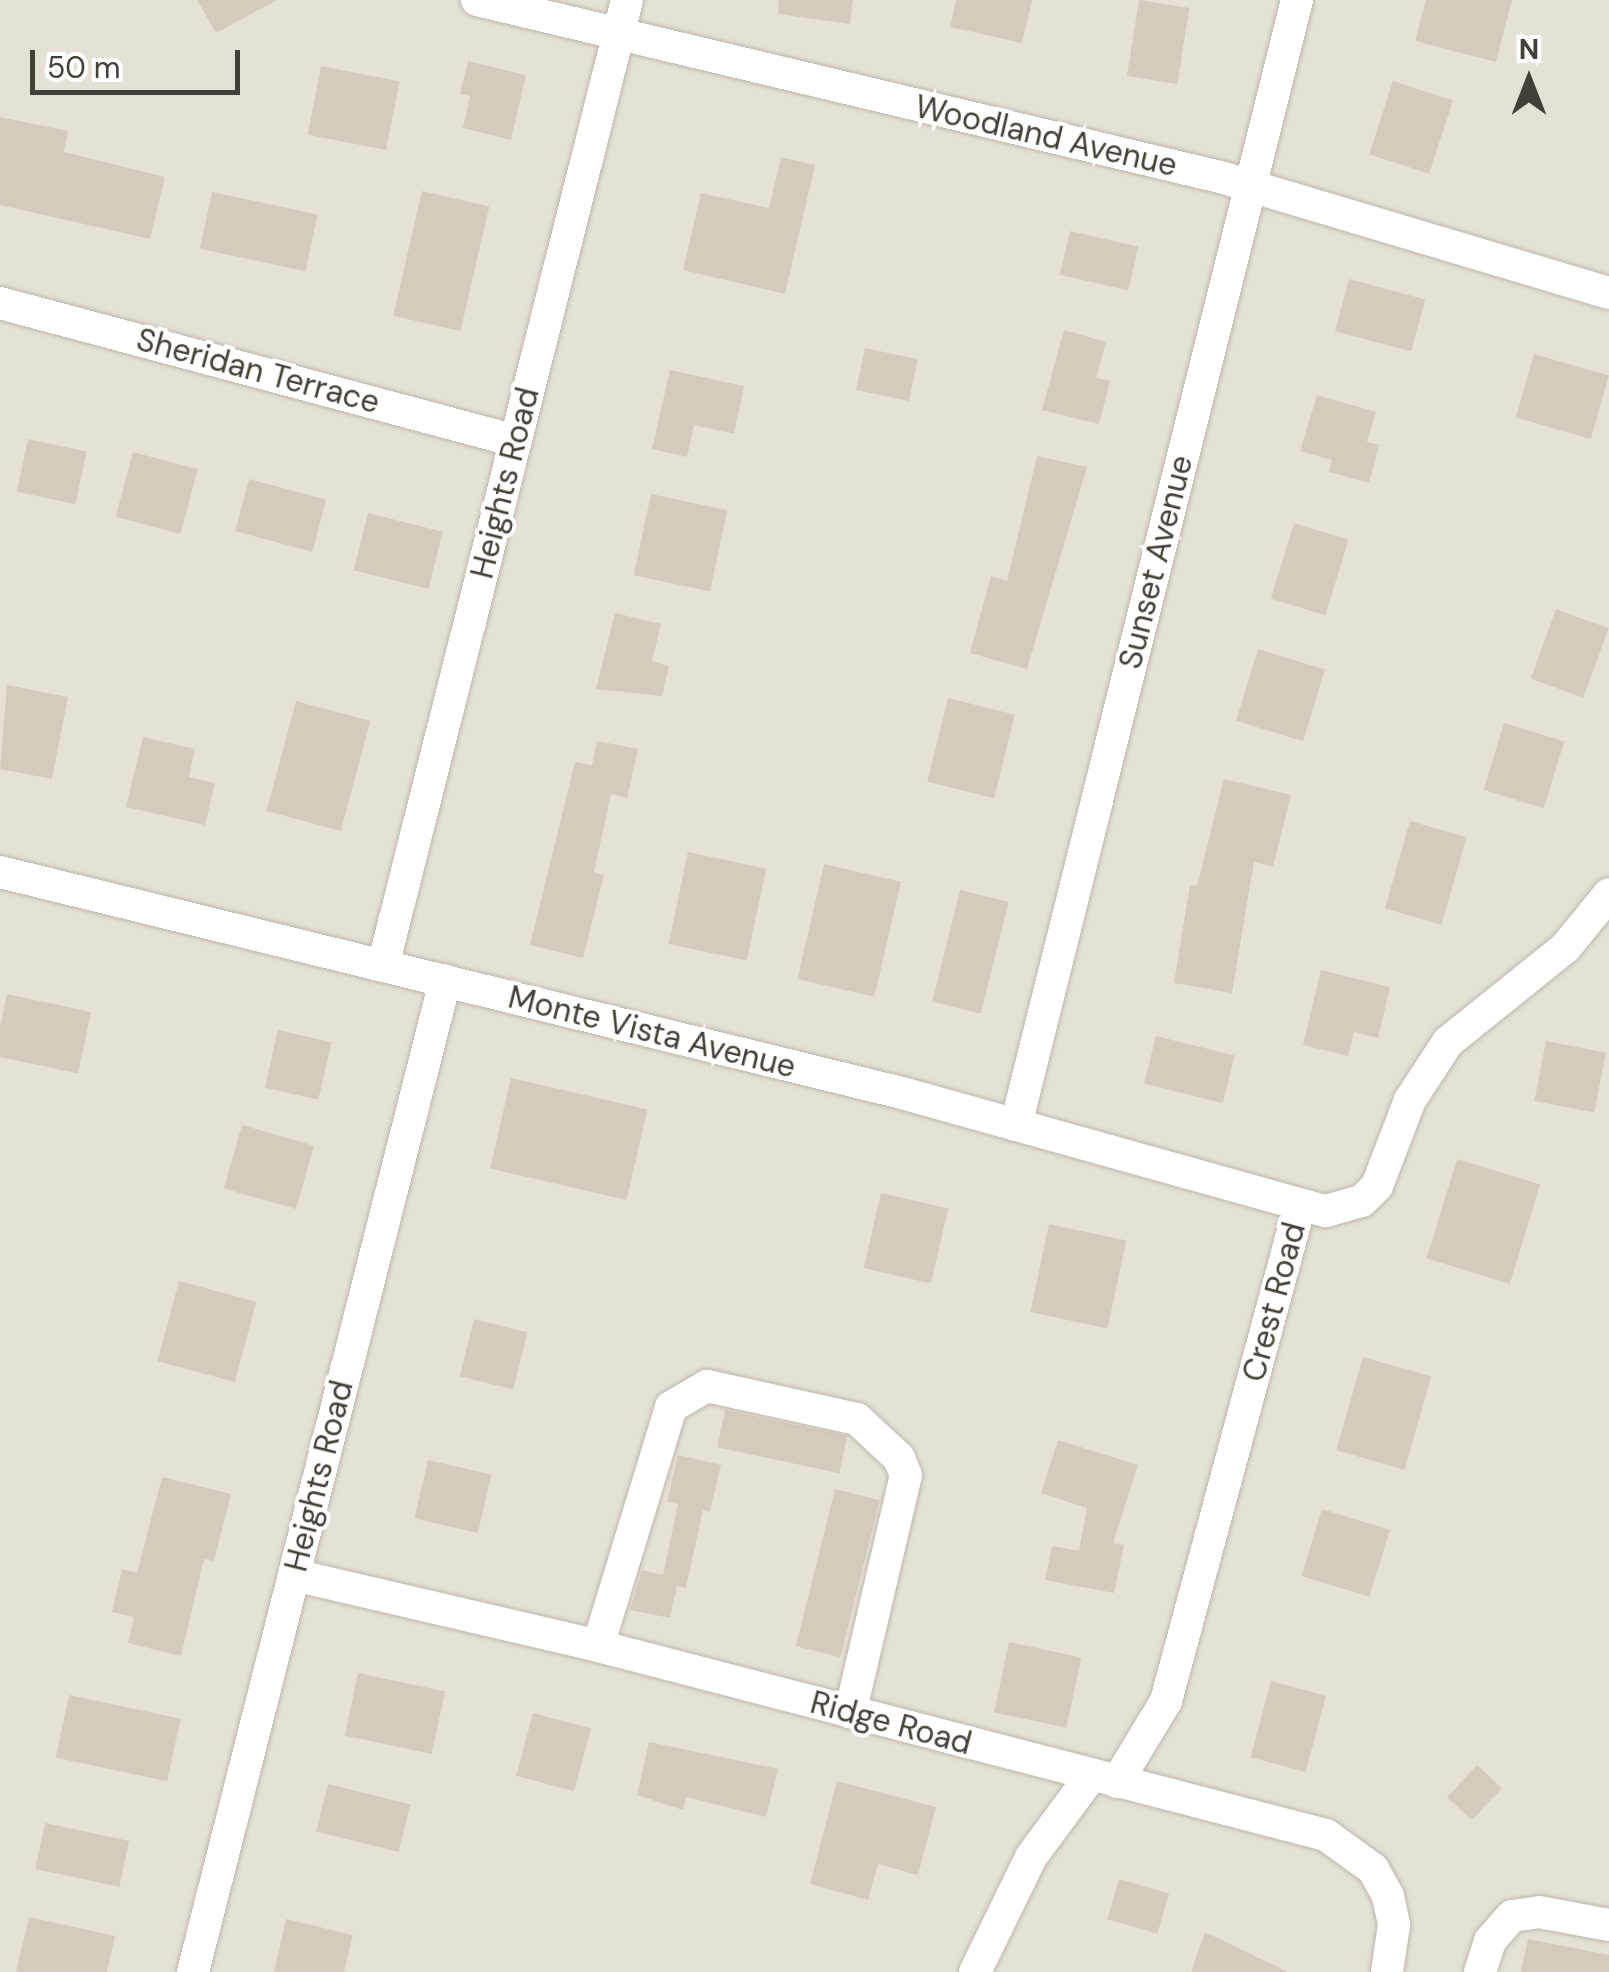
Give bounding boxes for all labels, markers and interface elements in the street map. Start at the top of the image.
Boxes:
scale bar [35,30,245,92]
north arrow [1479,30,1579,130]
text: N [1519,31,1539,68]
text: 50 m [47,48,121,87]
street label: Woodland Avenue [911,87,1181,185]
street label: Sheridan Terrace [132,320,384,422]
street label: Heights Road [463,383,547,583]
street label: Sunset Avenue [1111,451,1201,673]
street label: Monte Vista Avenue [504,978,800,1086]
street label: Crest Road [1234,1218,1314,1386]
street label: Heights Road [277,1376,361,1576]
street label: Ridge Road [806,1683,976,1763]

